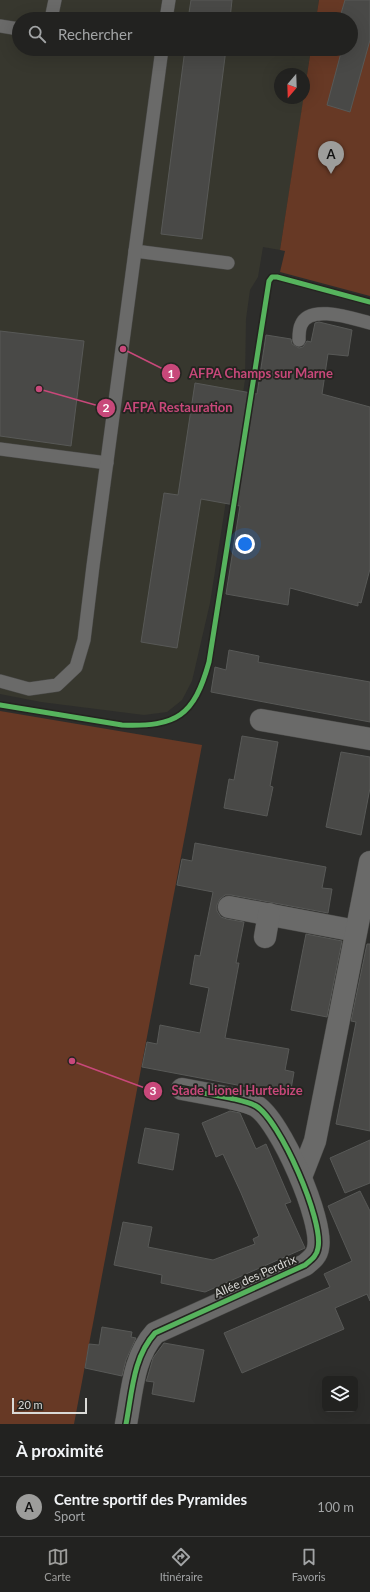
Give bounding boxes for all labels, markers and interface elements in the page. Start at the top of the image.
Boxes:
search box [12,12,358,56]
icon: search [26,23,48,45]
text: Rechercher [58,25,132,43]
north arrow [274,68,310,104]
pin: A [318,141,344,174]
callout: AFPA Champs sur Marne [161,361,342,386]
text: AFPA Champs sur Marne [188,365,333,381]
text: 1 [168,366,175,381]
callout: AFPA Restauration [96,395,241,420]
text: AFPA Restauration [122,399,233,415]
text: 2 [103,400,110,415]
your location [235,534,255,554]
callout: Stade Lionel Hurtebize [143,1078,311,1103]
text: Stade Lionel Hurtebize [171,1082,303,1098]
text: 3 [150,1083,157,1098]
street label: Allée des Perdrix [212,1251,298,1301]
map controls [322,1376,358,1412]
button: layers [322,1376,358,1412]
scale bar [12,1396,87,1415]
text: 20 m [18,1398,43,1411]
text: À proximité [16,1440,104,1461]
text: Centre sportif des Pyramides [54,1490,247,1508]
text: A [24,1499,34,1515]
text: 100 m [317,1499,354,1515]
text: Sport [54,1508,85,1524]
tab: Carte [44,1546,71,1583]
tab: Itinéraire [160,1546,203,1583]
tab: Favoris [292,1546,326,1583]

